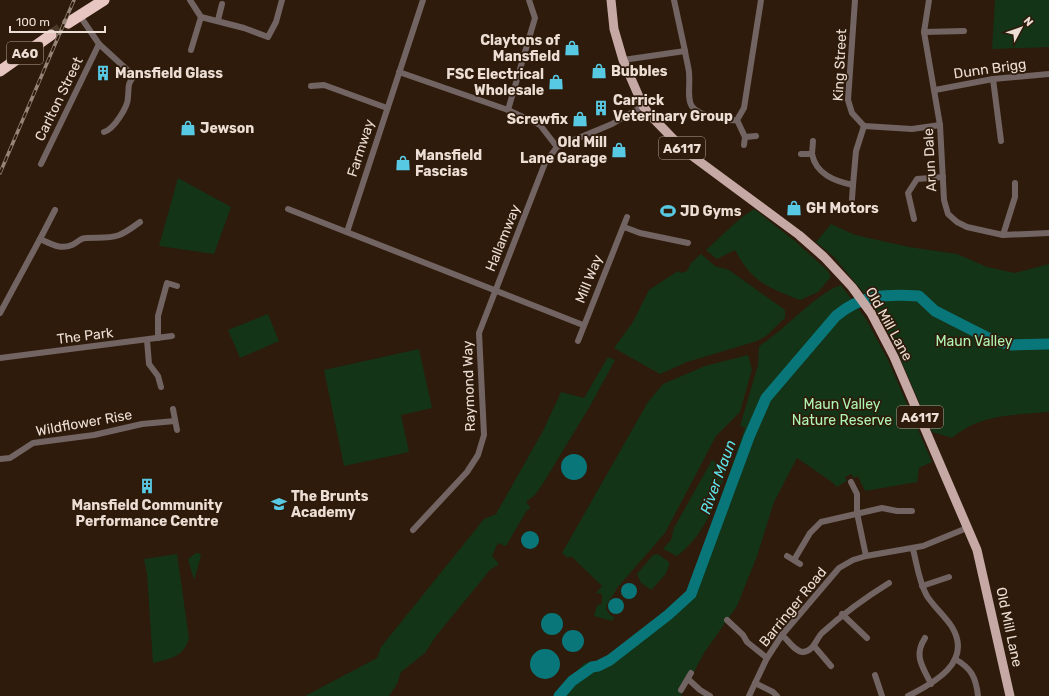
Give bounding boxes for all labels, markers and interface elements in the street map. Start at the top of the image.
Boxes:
scale bar [10,8,105,34]
north arrow [1001,8,1041,48]
text: 100 m [16,15,50,29]
text: N [1021,15,1036,29]
street label: King Street [830,28,850,102]
place label: Claytons of Mansfield [480,32,561,65]
shop icon: Claytons of Mansfield [563,39,581,57]
road number: A60 [7,42,43,64]
street label: Carlton Street [31,54,87,144]
street label: Dunn Brigg [953,55,1027,83]
shop icon: Bubbles [590,62,608,80]
place label: Bubbles [611,63,668,80]
building icon: Mansfield Glass [94,64,112,82]
place label: Mansfield Glass [115,65,223,82]
place label: FSC Electrical Wholesale [446,66,544,99]
shop icon: FSC Electrical Wholesale [547,73,565,91]
place label: Carrick Veterinary Group [613,92,733,125]
building icon: Carrick Veterinary Group [592,99,610,117]
shop icon: Screwfix [571,110,589,128]
place label: Screwfix [507,111,569,128]
street label: Farmway [344,117,378,179]
shop icon: Jewson [179,119,197,137]
place label: Jewson [200,120,254,137]
street label: Arun Dale [920,128,940,192]
place label: Old Mill Lane Garage [520,134,607,167]
road number: A6117 [659,137,705,159]
shop icon: Old Mill Lane Garage [610,141,628,159]
place label: Mansfield Fascias [415,147,482,180]
shop icon: Mansfield Fascias [394,154,412,172]
shop icon: GH Motors [785,199,803,217]
place label: GH Motors [806,200,879,217]
street label: Hallamway [482,202,524,274]
sports icon: JD Gyms [659,202,677,220]
place label: JD Gyms [680,203,742,220]
street label: Mill Way [572,252,606,306]
street label: Old Mill Lane [862,284,916,364]
street label: The Park [56,324,115,348]
park label: Maun Valley [935,333,1013,350]
street label: Raymond Way [459,340,479,432]
park label: Maun Valley Nature Reserve [792,396,892,429]
street label: Wildflower Rise [35,406,134,440]
road number: A6117 [897,406,943,428]
water label: River Maun [696,437,740,517]
building icon: Mansfield Community Performance Centre [138,477,156,495]
place label: The Brunts Academy [291,488,369,521]
school or university icon: The Brunts Academy [270,495,288,513]
place label: Mansfield Community Performance Centre [71,497,223,530]
street label: Barringer Road [756,564,830,650]
street label: Old Mill Lane [992,585,1026,669]

